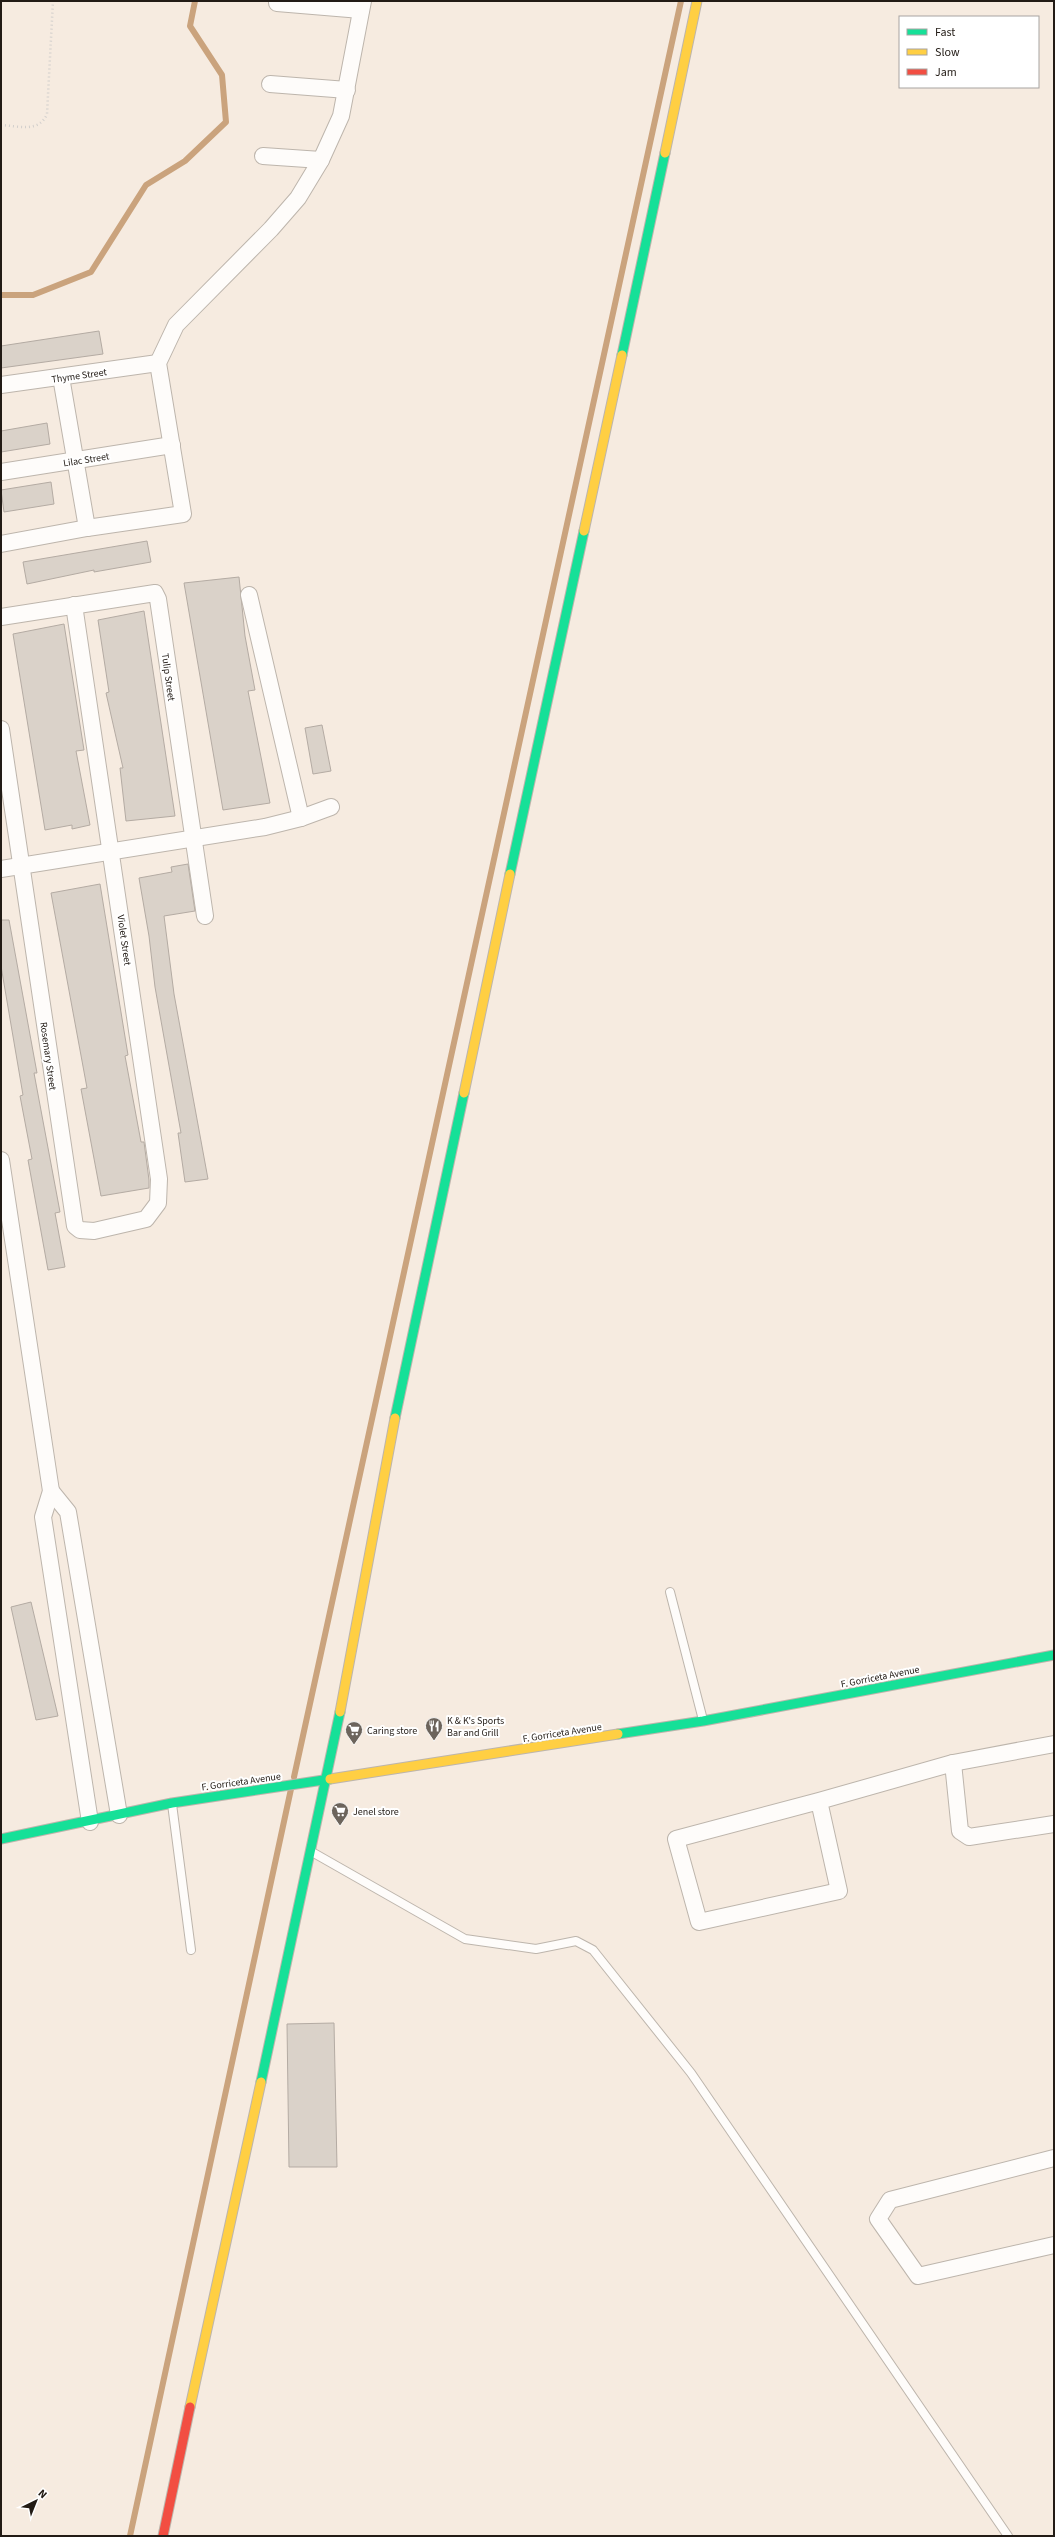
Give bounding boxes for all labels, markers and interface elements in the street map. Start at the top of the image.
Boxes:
legend [899,16,1039,88]
text: Fast [935,24,955,41]
text: Slow [935,44,960,61]
text: Jam [935,64,957,81]
street label: Thyme Street [51,365,108,387]
street label: Lilac Street [62,449,111,471]
street label: Tulip Street [158,652,178,702]
street label: Violet Street [114,914,135,967]
street label: Rosemary Street [36,1021,60,1092]
street label: F. Gorriceta Avenue [840,1662,921,1691]
place label: K & K's Sports Bar and Grill [447,1714,504,1740]
restaurant icon: K & K's Sports Bar and Grill [424,1716,444,1741]
supermarket icon: Caring store [344,1720,364,1745]
street label: F. Gorriceta Avenue [522,1720,603,1746]
place label: Caring store [367,1724,417,1738]
street label: F. Gorriceta Avenue [201,1769,282,1794]
supermarket icon: Jenel store [330,1801,350,1826]
place label: Jenel store [353,1805,399,1819]
north arrow [16,2481,56,2521]
text: N [35,2486,50,2502]

